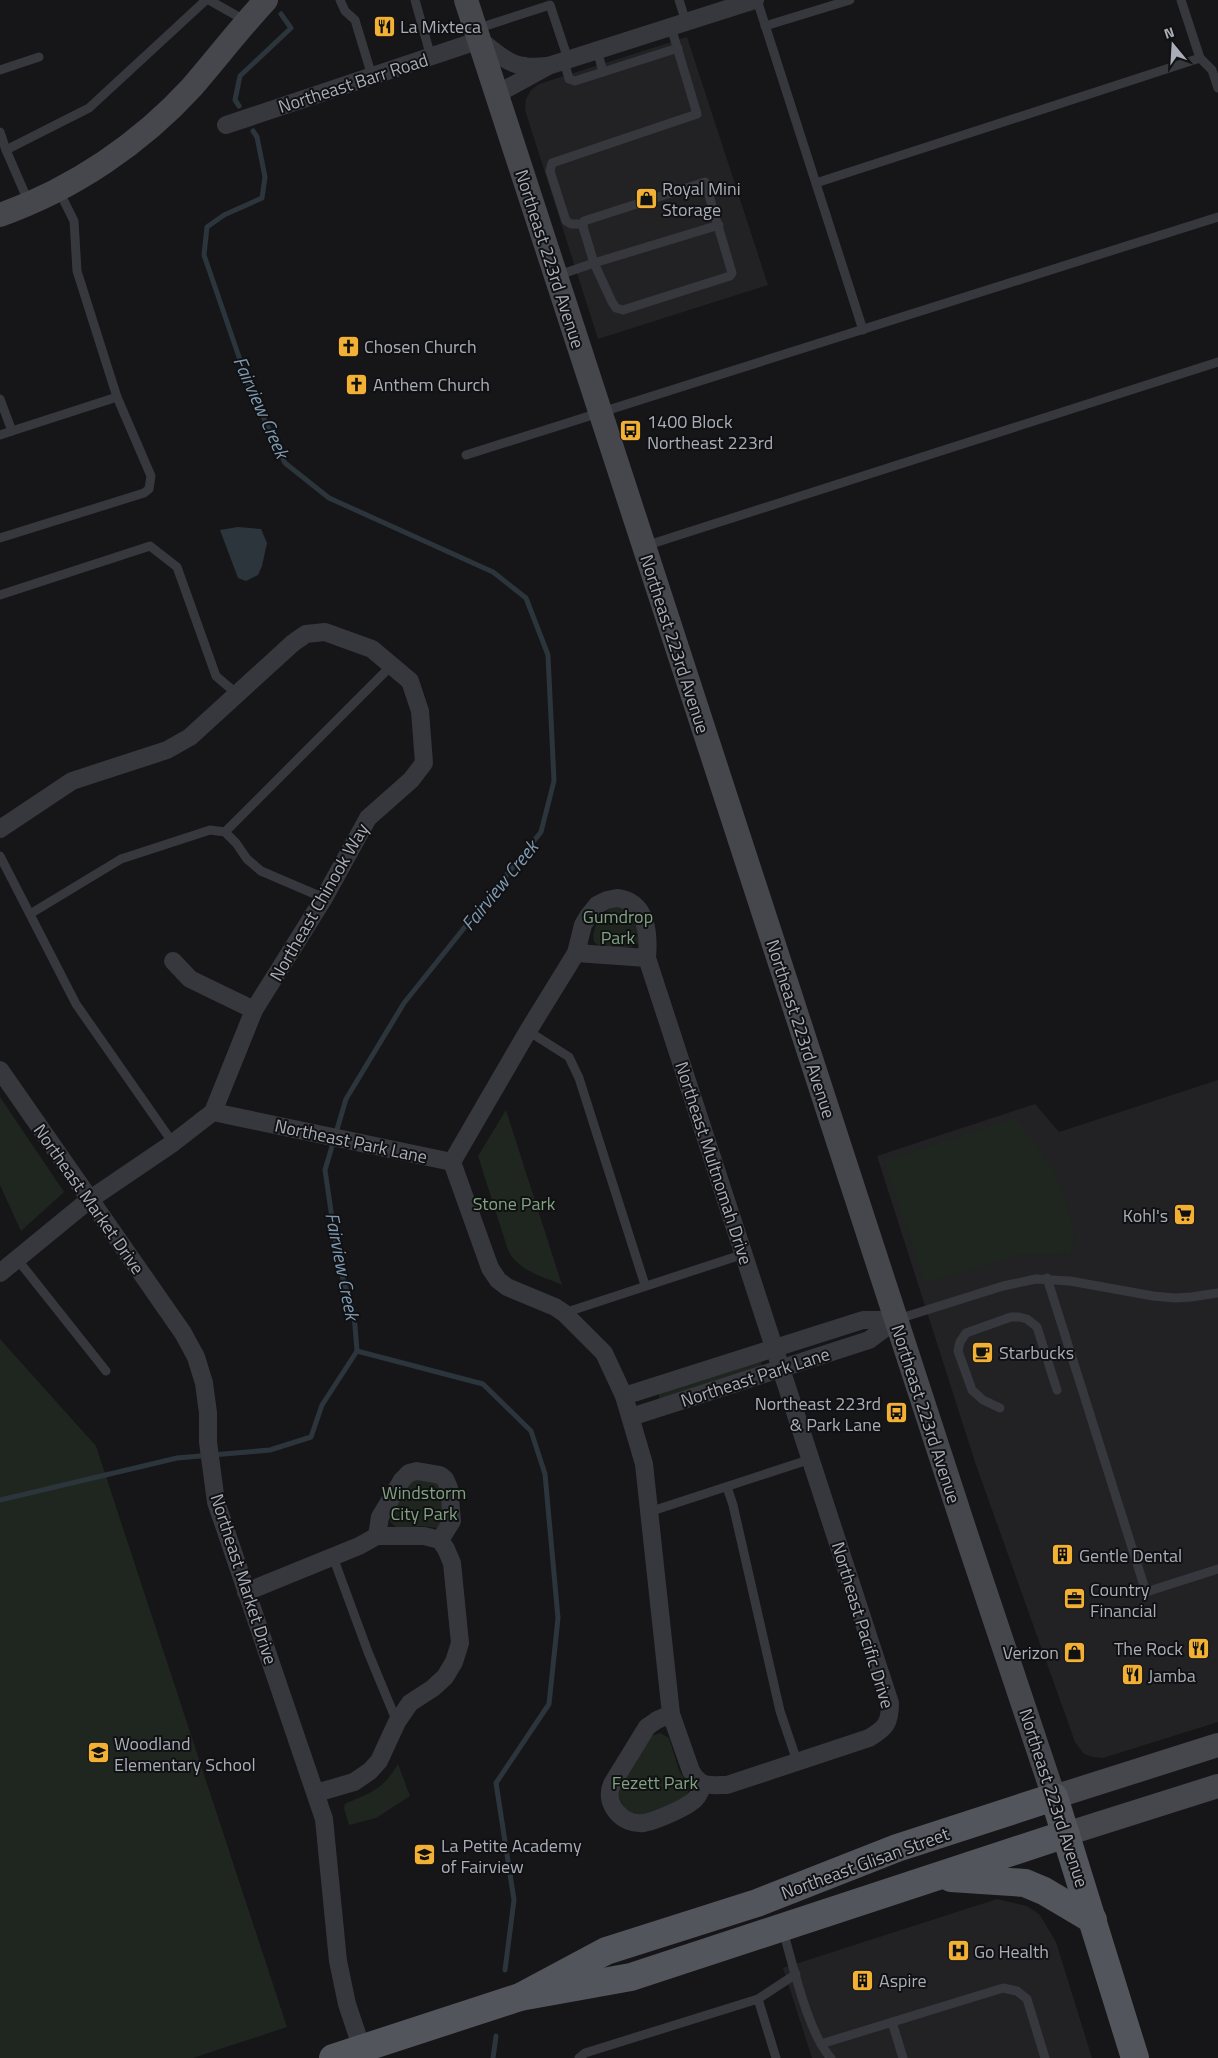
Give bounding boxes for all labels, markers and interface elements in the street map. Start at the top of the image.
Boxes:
place label: La Mixteca [400,13,481,40]
restaurant icon: La Mixteca [372,14,396,38]
north arrow [1148,20,1198,70]
text: N [1161,21,1177,44]
street label: Northeast Barr Road [275,46,431,120]
street label: Northeast 223rd Avenue [508,166,592,352]
place label: Royal Mini Storage [662,175,741,223]
shop icon: Royal Mini Storage [634,186,658,210]
place label: Chosen Church [364,333,477,360]
church icon: Chosen Church [336,334,360,358]
water label: Fairview Creek [227,351,298,465]
place label: Anthem Church [373,371,490,398]
church icon: Anthem Church [345,372,369,396]
place label: 1400 Block Northeast 223rd [647,408,773,456]
bus stop icon: 1400 Block Northeast 223rd [619,419,643,443]
street label: Northeast 223rd Avenue [633,551,717,737]
street label: Northeast Chinook Way [263,818,375,986]
water label: Fairview Creek [453,832,546,936]
park label: Gumdrop Park [583,903,653,951]
street label: Northeast 223rd Avenue [759,936,843,1122]
street label: Northeast Multnomah Drive [668,1058,760,1268]
street label: Northeast Park Lane [272,1112,430,1170]
street label: Northeast Market Drive [27,1118,151,1280]
park label: Stone Park [473,1190,556,1217]
place label: Kohl's [1123,1202,1168,1229]
supermarket icon: Kohl's [1172,1203,1196,1227]
water label: Fairview Creek [318,1210,368,1325]
street label: Northeast 223rd Avenue [884,1321,968,1507]
place label: Starbucks [999,1339,1074,1366]
street label: Northeast Park Lane [677,1340,833,1414]
cafe icon: Starbucks [971,1340,995,1364]
place label: Northeast 223rd & Park Lane [755,1390,881,1438]
bus stop icon: Northeast 223rd & Park Lane [885,1401,909,1425]
park label: Windstorm City Park [382,1479,466,1527]
street label: Northeast Market Drive [204,1490,284,1668]
street label: Northeast Pacific Drive [825,1538,901,1712]
place label: Gentle Dental [1079,1542,1182,1569]
building icon: Gentle Dental [1051,1543,1075,1567]
place label: Country Financial [1090,1576,1157,1624]
office icon: Country Financial [1062,1587,1086,1611]
place label: The Rock [1114,1635,1183,1662]
restaurant icon: The Rock [1187,1636,1211,1660]
place label: Verizon [1003,1639,1059,1666]
shop icon: Verizon [1063,1640,1087,1664]
place label: Jamba [1148,1662,1196,1689]
restaurant icon: Jamba [1120,1663,1144,1687]
street label: Northeast 223rd Avenue [1012,1705,1096,1891]
place label: Woodland Elementary School [114,1730,256,1778]
school or university icon: Woodland Elementary School [86,1741,110,1765]
park label: Fezett Park [612,1769,699,1796]
street label: Northeast Glisan Street [777,1820,953,1906]
place label: La Petite Academy of Fairview [441,1832,582,1880]
school or university icon: La Petite Academy of Fairview [413,1843,437,1867]
place label: Go Health [974,1938,1049,1965]
hospital icon: Go Health [946,1939,970,1963]
place label: Aspire [879,1967,927,1994]
building icon: Aspire [851,1968,875,1992]

